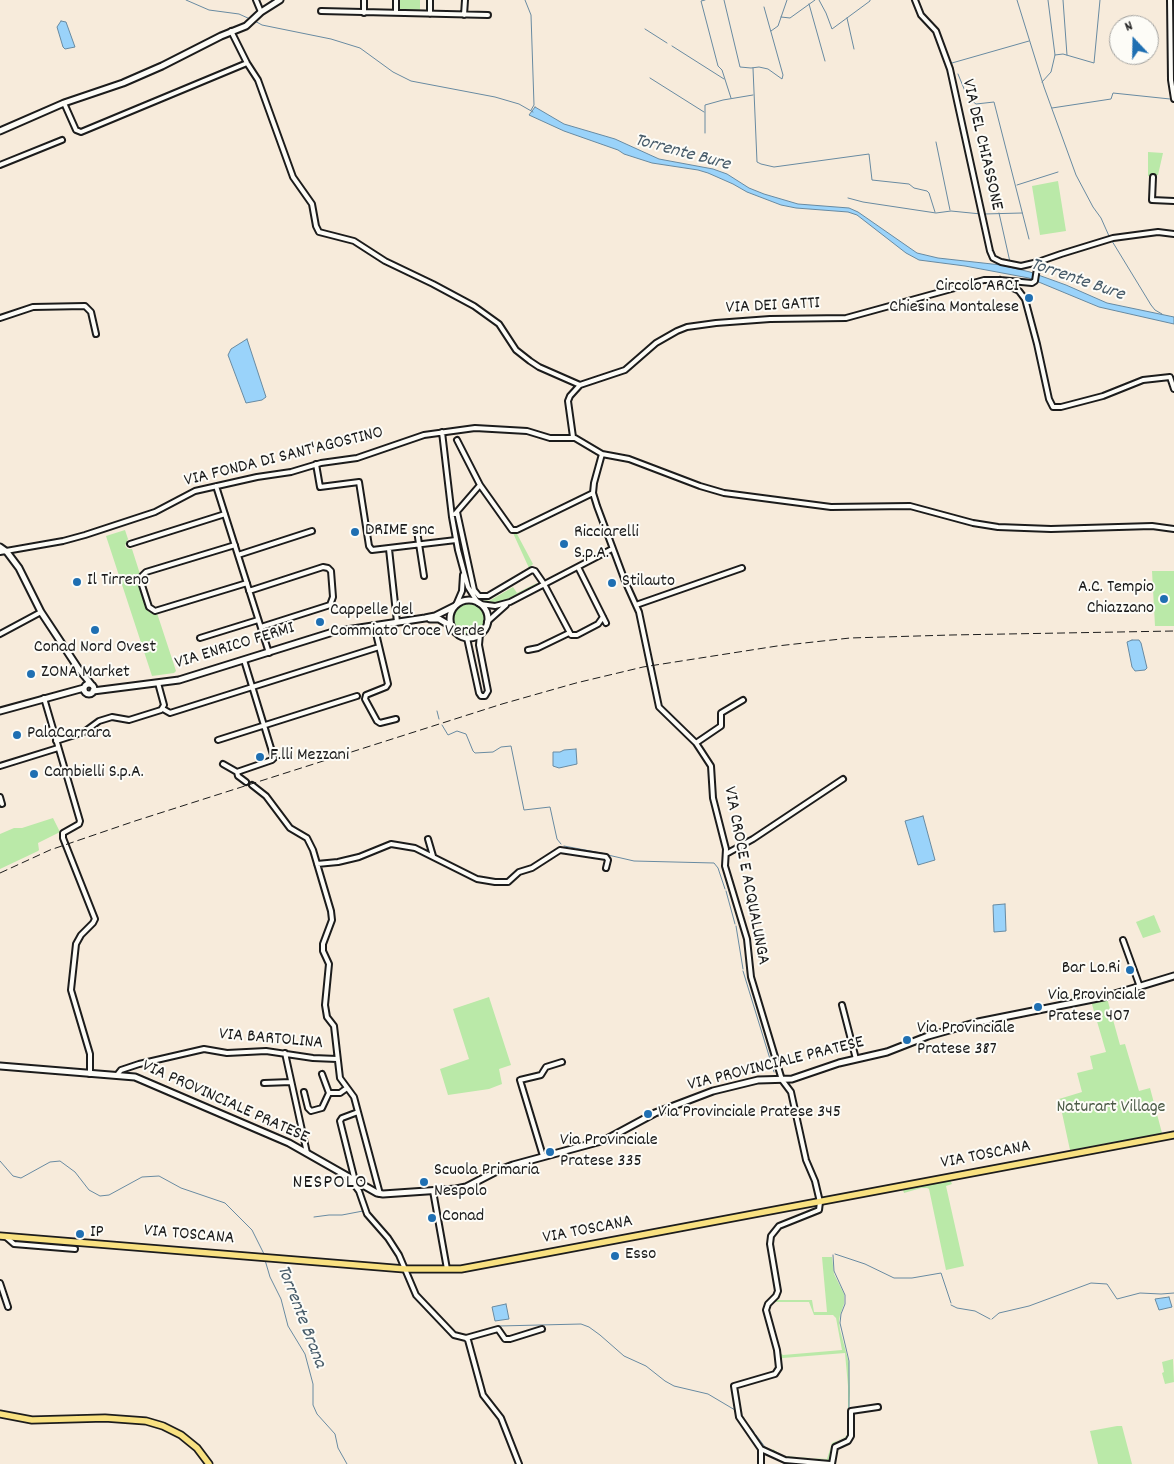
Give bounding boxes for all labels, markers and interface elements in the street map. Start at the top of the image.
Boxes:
north arrow [1109,15,1159,65]
text: N [1122,16,1136,38]
street label: VIA DEL CHIASSONE [955,77,1007,213]
water label: Torrente Bure [632,130,732,178]
water label: Torrente Bure [1027,254,1127,308]
place label: Circolo ARCI Chiesina Montalese [889,277,1019,320]
marker: Circolo ARCI Chiesina Montalese [1023,292,1035,304]
street label: VIA DEI GATTI [725,294,821,320]
street label: VIA FONDA DI SANT'AGOSTINO [182,423,386,493]
place label: DRIME snc [365,521,435,543]
place label: Ricciarelli S.p.A. [574,523,639,566]
marker: DRIME snc [349,526,361,538]
marker: Ricciarelli S.p.A. [558,538,570,550]
place label: Il Tirreno [87,571,149,593]
place label: Stilauto [622,572,675,594]
marker: Il Tirreno [71,576,83,588]
marker: Stilauto [606,577,618,589]
place label: A.C. Tempio Chiazzano [1078,578,1154,620]
marker: A.C. Tempio Chiazzano [1158,593,1170,605]
place label: Cappelle del Commiato Croce Verde [330,601,485,644]
marker: Cappelle del Commiato Croce Verde [314,616,326,628]
street label: VIA ENRICO FERMI [173,619,297,675]
marker: Conad Nord Ovest [89,624,101,636]
place label: Conad Nord Ovest [34,638,156,660]
place label: ZONA Market [41,663,130,685]
marker: ZONA Market [25,668,37,680]
place label: PalaCarrara [27,724,111,746]
marker: PalaCarrara [11,729,23,741]
place label: F.lli Mezzani [270,746,349,768]
marker: F.lli Mezzani [254,751,266,763]
place label: Cambielli S.p.A. [44,763,144,785]
marker: Cambielli S.p.A. [28,768,40,780]
street label: VIA CROCE E ACQUALUNGA [717,785,773,967]
place label: Bar Lo.Ri [1062,959,1120,981]
marker: Bar Lo.Ri [1124,964,1136,976]
place label: Via Provinciale Pratese 407 [1048,986,1146,1028]
marker: Via Provinciale Pratese 407 [1032,1001,1044,1013]
place label: Via Provinciale Pratese 387 [917,1019,1015,1062]
street label: VIA BARTOLINA [218,1025,324,1055]
street label: VIA PROVINCIALE PRATESE [686,1033,866,1097]
marker: Via Provinciale Pratese 387 [901,1034,913,1046]
street label: VIA PROVINCIALE PRATESE [138,1056,312,1150]
park label: Naturart Village [1056,1098,1166,1120]
place label: Via Provinciale Pratese 345 [658,1103,841,1125]
marker: Via Provinciale Pratese 345 [642,1108,654,1120]
place label: Via Provinciale Pratese 335 [560,1131,658,1174]
street label: VIA TOSCANA [939,1137,1033,1175]
marker: Via Provinciale Pratese 335 [544,1146,556,1158]
place label: Scuola Primaria Nespolo [434,1161,539,1204]
district label: NESPOLO [292,1172,368,1196]
marker: Scuola Primaria Nespolo [418,1176,430,1188]
place label: Conad [442,1207,484,1229]
marker: Conad [426,1212,438,1224]
street label: VIA TOSCANA [541,1212,635,1250]
street label: VIA TOSCANA [143,1221,235,1251]
place label: IP [90,1223,104,1245]
marker: IP [74,1228,86,1240]
place label: Esso [625,1245,656,1267]
marker: Esso [609,1250,621,1262]
water label: Torrente Brana [270,1263,330,1371]

